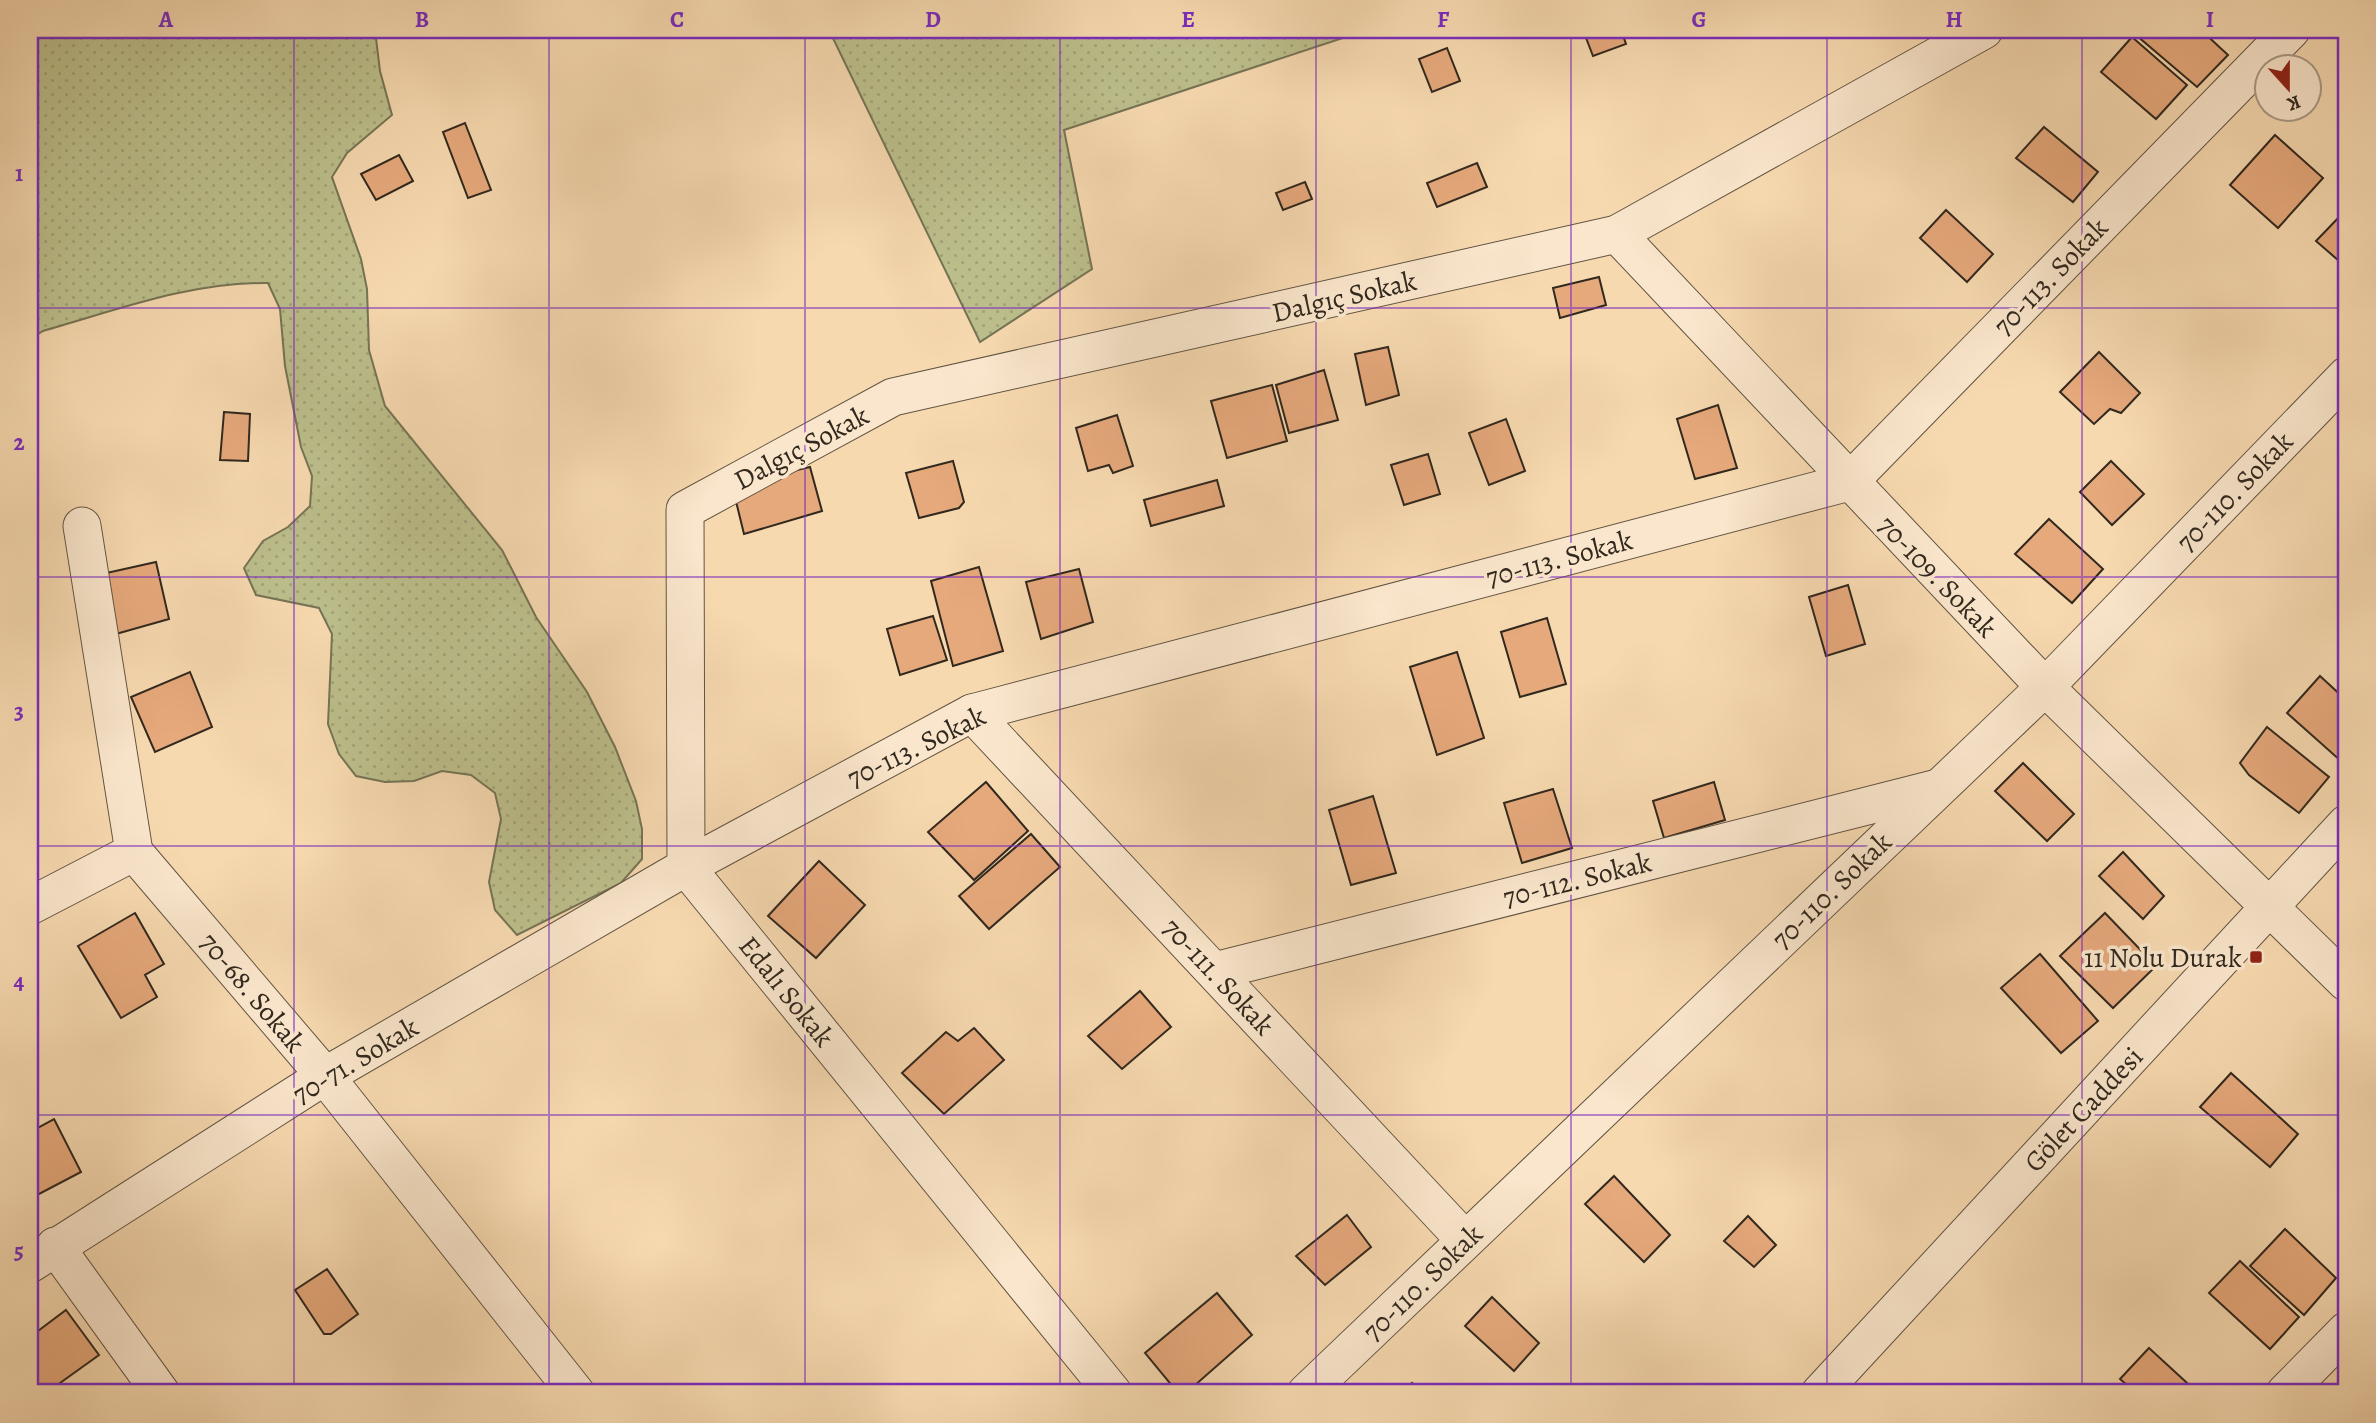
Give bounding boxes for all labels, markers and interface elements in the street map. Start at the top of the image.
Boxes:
text: A [158,4,174,35]
text: B [415,4,429,35]
text: C [670,4,684,35]
text: D [925,4,941,35]
text: E [1181,4,1195,35]
text: F [1437,4,1450,35]
text: G [1691,4,1707,35]
text: H [1945,4,1963,35]
text: I [2206,4,2214,35]
north arrow [2254,52,2324,122]
text: K [2283,89,2304,117]
text: 1 [15,158,23,189]
street label: 70-113. Sokak [1985,209,2117,344]
street label: Dalgıç Sokak [1268,262,1420,332]
street label: Dalgıç Sokak [727,396,876,499]
street label: 70-110. Sokak [2168,423,2302,560]
text: 2 [13,427,25,458]
street label: 70-109. Sokak [1869,507,2005,646]
street label: 70-113. Sokak [1482,521,1637,597]
text: 3 [14,696,24,727]
street label: 70-113. Sokak [841,697,992,797]
street label: 70-110. Sokak [1763,824,1900,958]
street label: 70-112. Sokak [1499,843,1656,917]
street label: 70-111. Sokak [1154,910,1283,1044]
street label: 70-68. Sokak [191,925,314,1061]
street label: Edalı Sokak [730,928,843,1055]
place label: 11 Nolu Durak [2084,939,2242,977]
marker: 11 Nolu Durak [2248,949,2264,965]
text: 4 [14,966,25,997]
street label: 70-71. Sokak [285,1008,426,1113]
street label: Gölet Caddesi [2016,1039,2152,1181]
street label: 70-110. Sokak [1354,1216,1491,1350]
text: 5 [14,1235,24,1266]

